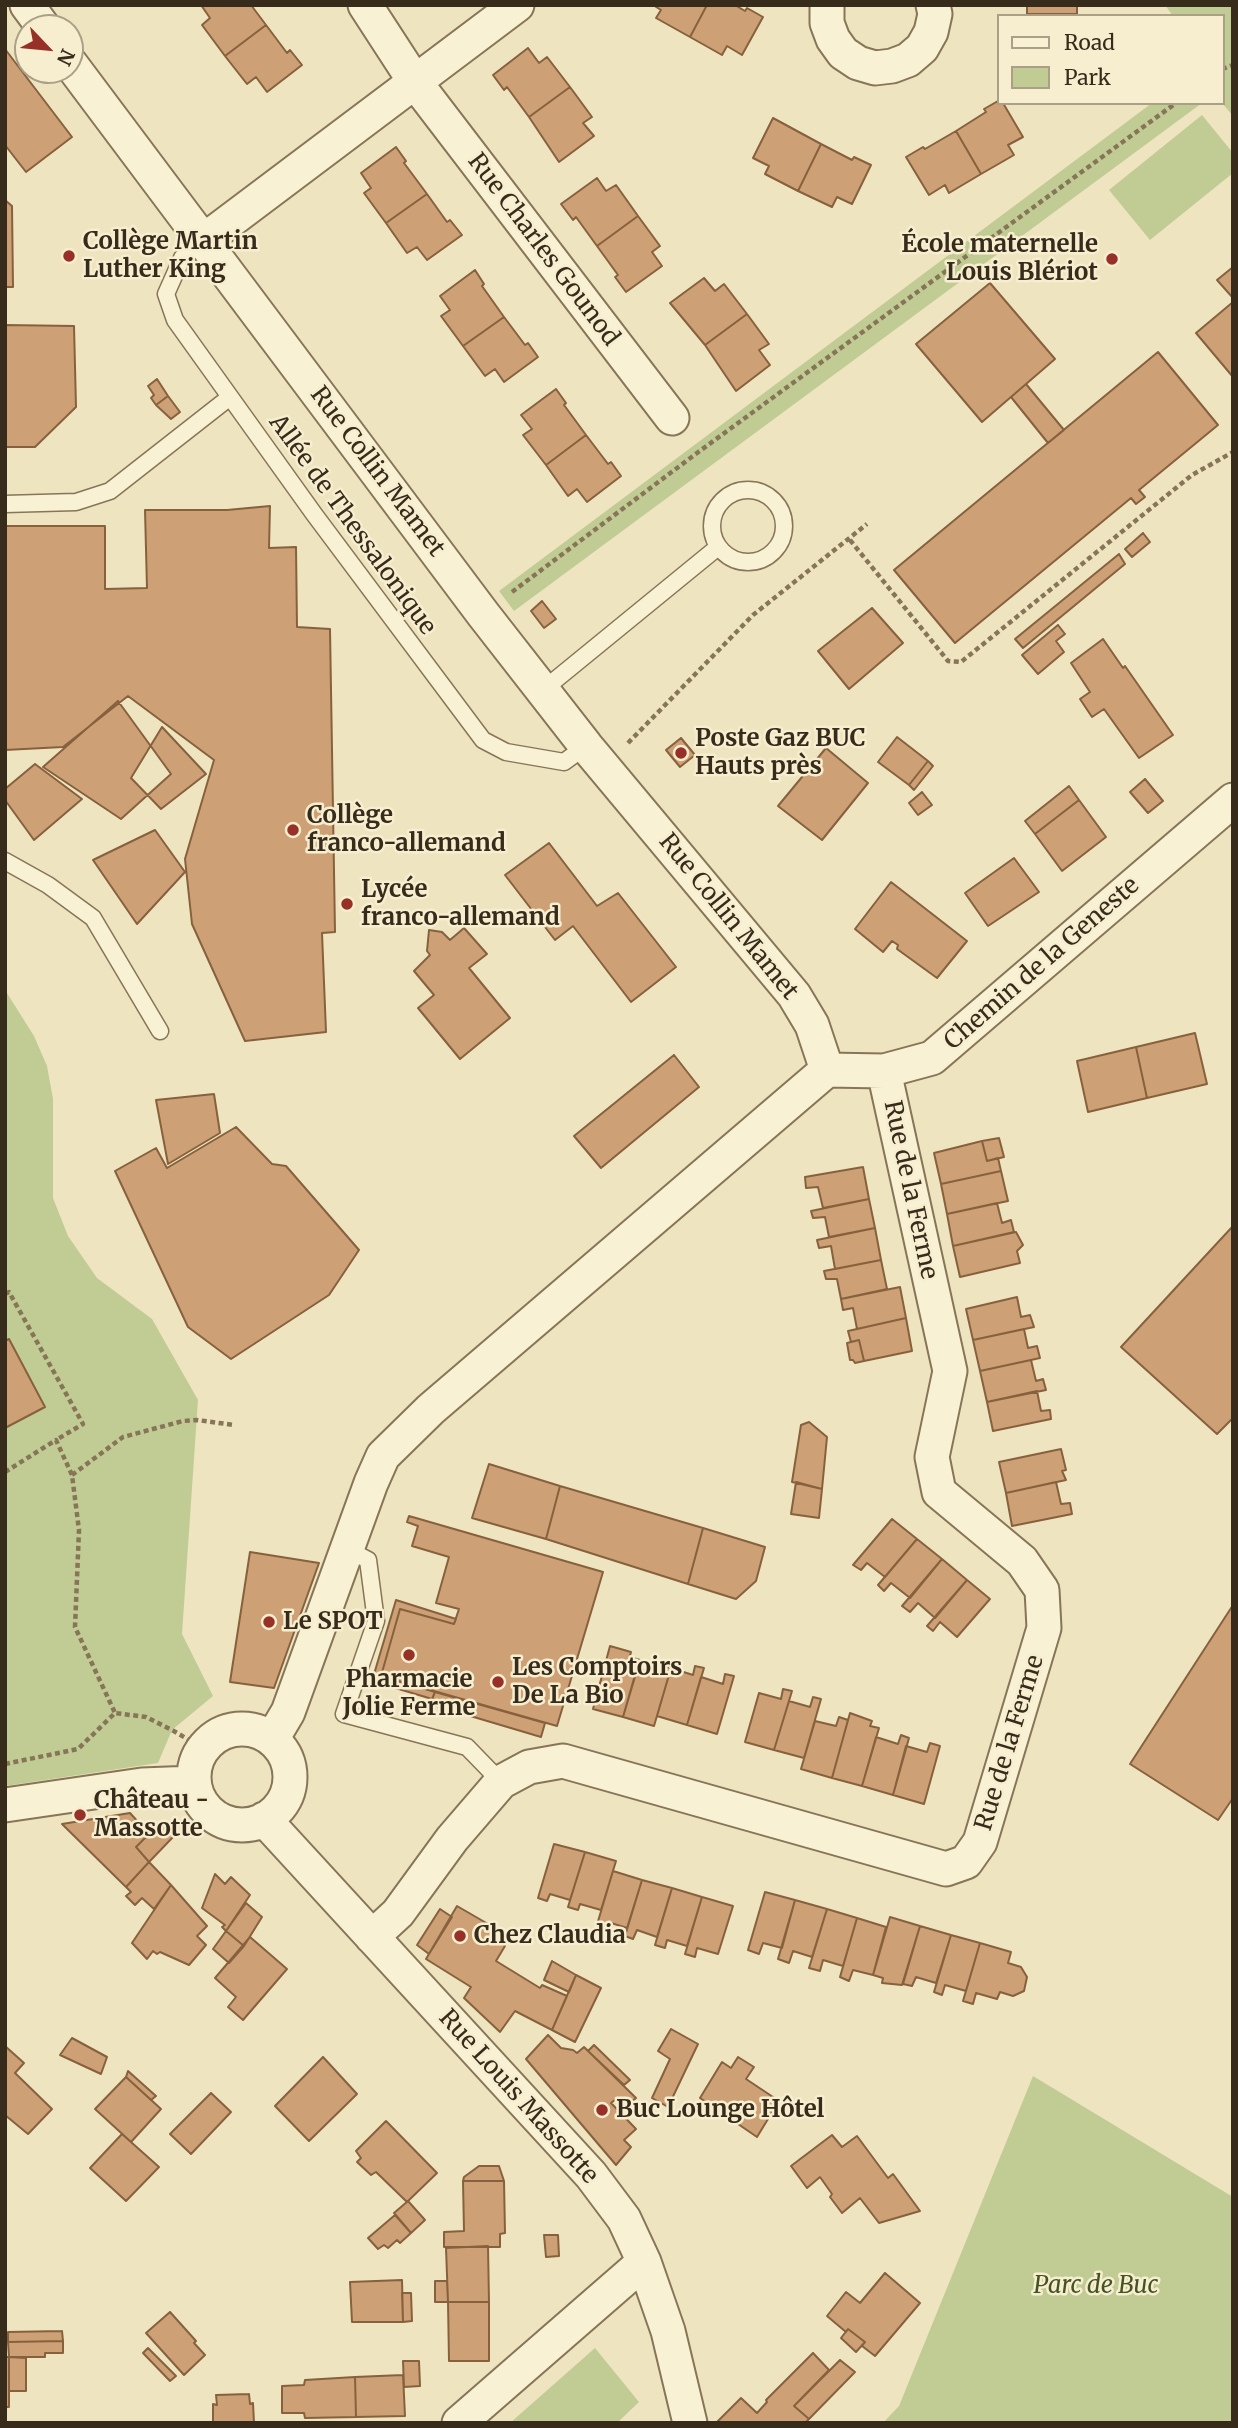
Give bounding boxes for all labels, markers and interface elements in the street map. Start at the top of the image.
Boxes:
north arrow [14,14,84,84]
legend [996,14,1224,105]
text: Road [1064,29,1115,56]
text: N [52,45,80,69]
text: Park [1064,64,1111,91]
street label: Rue Charles Gounod [461,148,625,352]
place label: Collège Martin Luther King [83,228,258,284]
place label: École maternelle Louis Blériot [901,231,1098,287]
marker: Collège Martin Luther King [61,248,77,264]
marker: École maternelle Louis Blériot [1104,251,1120,267]
street label: Rue Collin Mamet [304,381,450,563]
street label: Allée de Thessalonique [262,409,442,641]
place label: Poste Gaz BUC Hauts près [695,725,866,781]
marker: Poste Gaz BUC Hauts près [673,745,689,761]
place label: Collège franco-allemand [307,802,506,858]
marker: Collège franco-allemand [285,822,301,838]
street label: Rue Collin Mamet [652,828,804,1006]
street label: Chemin de la Geneste [939,872,1145,1056]
place label: Lycée franco-allemand [361,876,560,932]
marker: Lycée franco-allemand [339,896,355,912]
street label: Rue de la Ferme [877,1098,943,1282]
place label: Le SPOT [283,1608,383,1636]
marker: Le SPOT [261,1614,277,1630]
marker: Pharmacie Jolie Ferme [401,1647,417,1663]
street label: Rue de la Ferme [970,1652,1050,1834]
place label: Les Comptoirs De La Bio [512,1654,682,1710]
place label: Pharmacie Jolie Ferme [343,1666,475,1722]
marker: Les Comptoirs De La Bio [490,1674,506,1690]
place label: Château - Massotte [94,1787,209,1843]
marker: Château - Massotte [72,1807,88,1823]
place label: Chez Claudia [474,1922,626,1950]
marker: Chez Claudia [452,1928,468,1944]
street label: Rue Louis Massotte [432,2004,604,2190]
place label: Buc Lounge Hôtel [616,2096,824,2124]
marker: Buc Lounge Hôtel [594,2102,610,2118]
park label: Parc de Buc [1033,2272,1159,2300]

